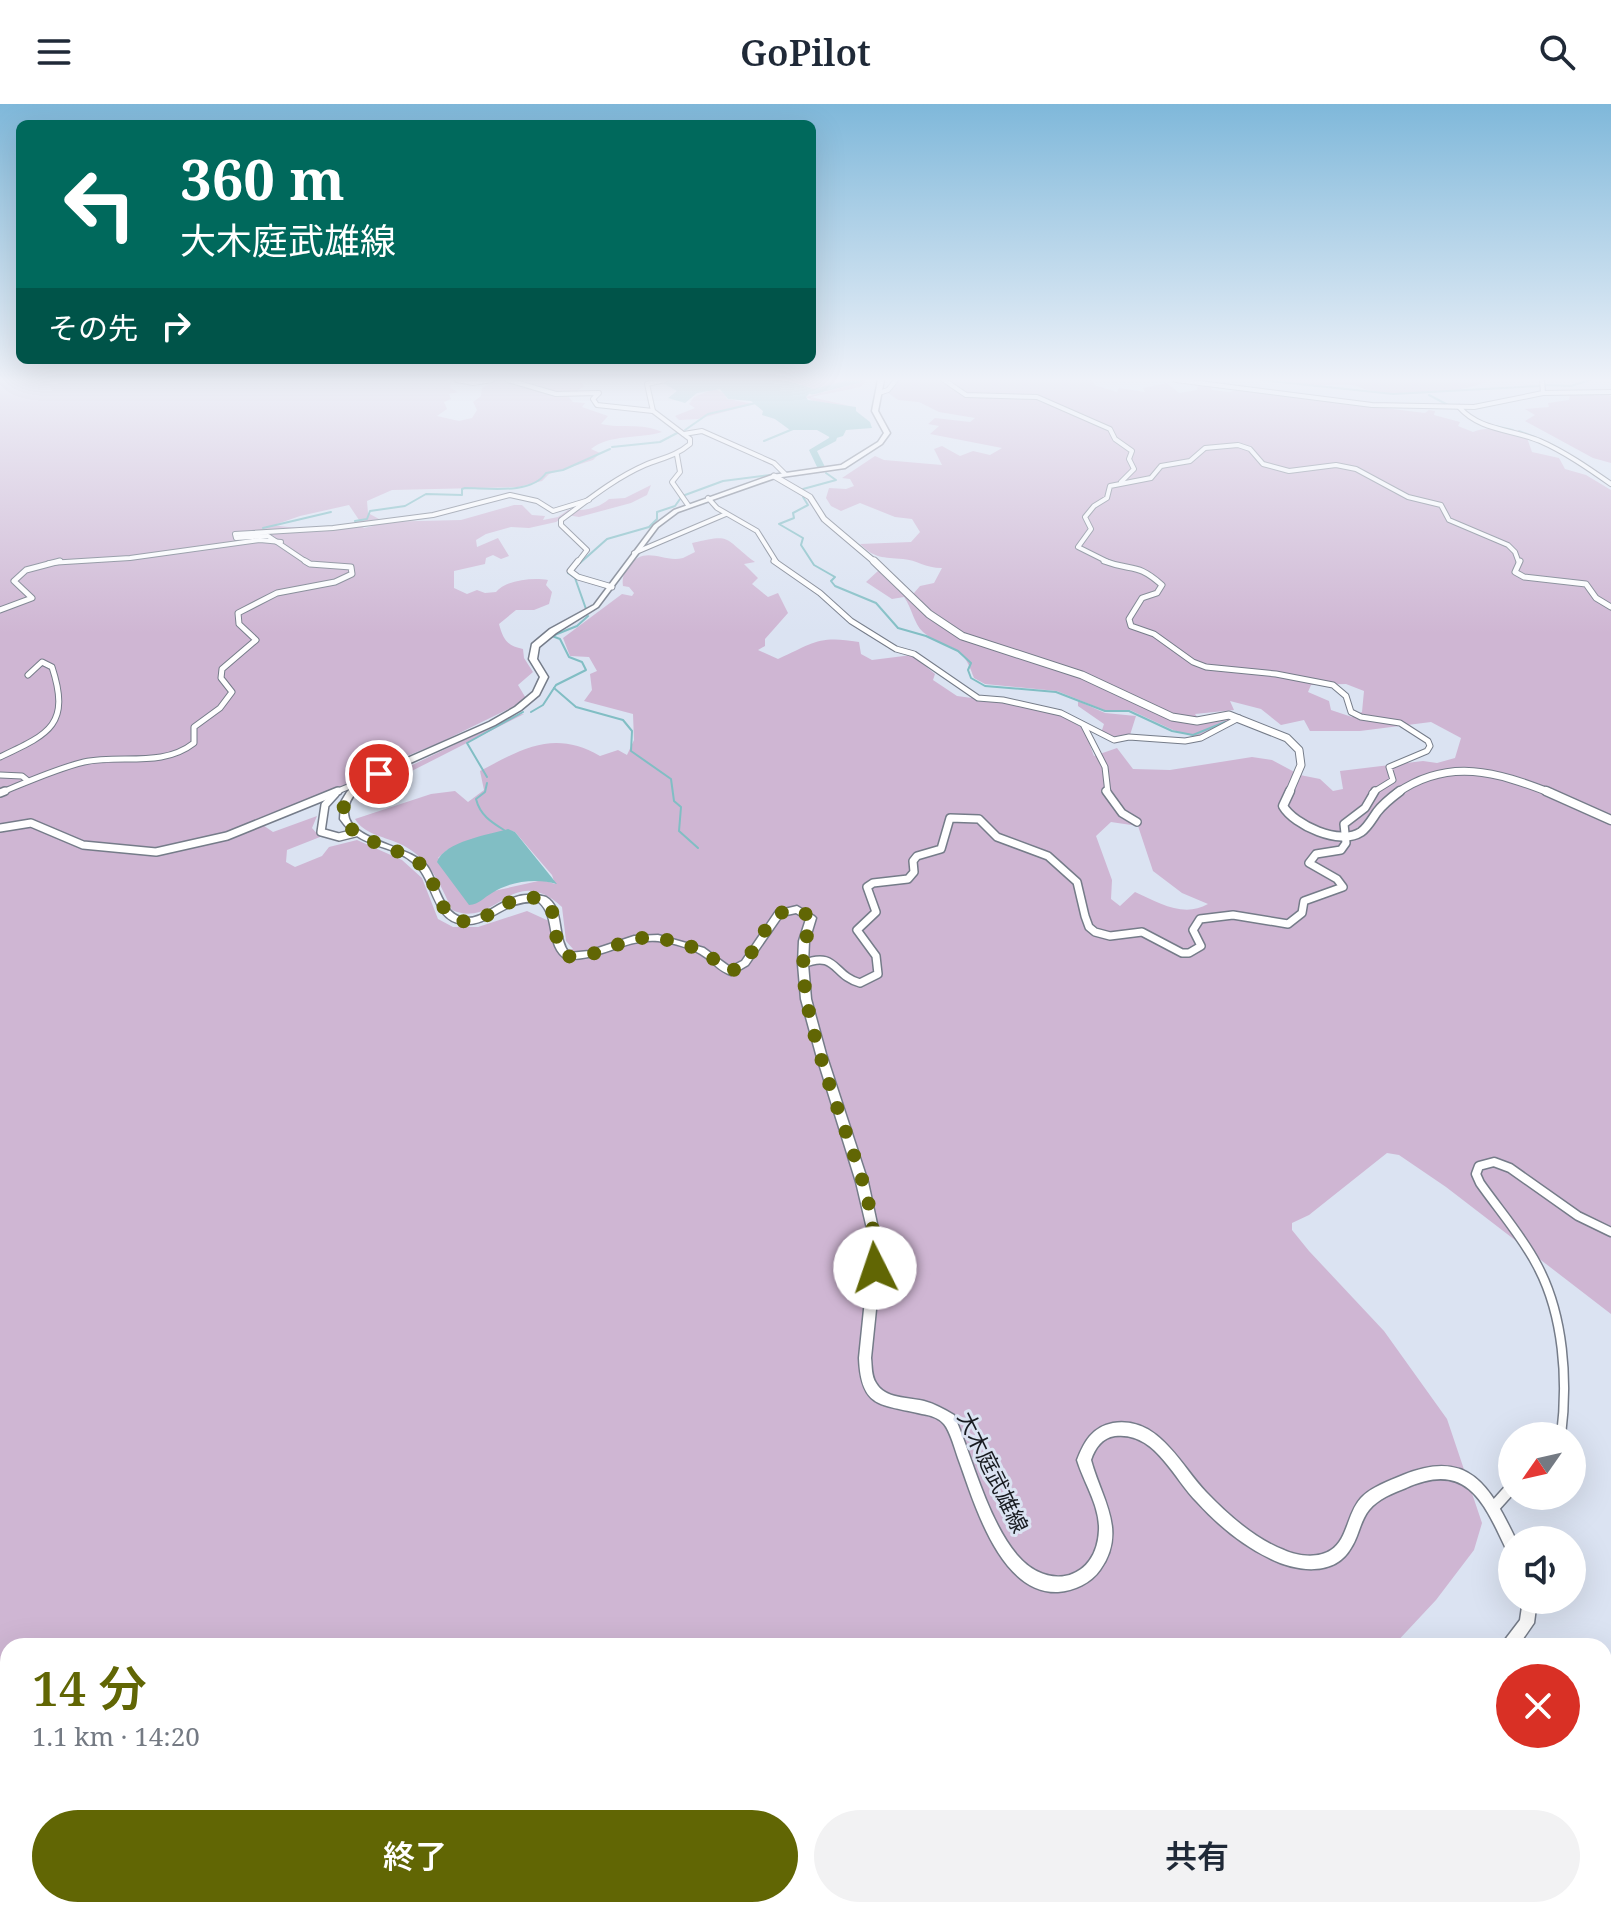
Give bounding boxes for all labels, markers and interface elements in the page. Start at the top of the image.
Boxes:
text: GoPilot [740,28,871,77]
icon: menu [32,30,76,74]
icon: search [1535,30,1579,74]
text: 360 m [180,140,345,216]
icon: left [48,152,152,256]
text: 大木庭武雄線 [180,216,396,265]
icon: right [154,304,198,348]
text: その先 [48,307,138,348]
pin [345,740,413,808]
icon: arrive [357,752,401,796]
position arrow [833,1226,917,1310]
street label: 大木庭武雄線 [951,1406,1036,1537]
north arrow [1498,1422,1586,1510]
map controls [1498,1422,1586,1614]
button: sound [1498,1526,1586,1614]
text: 14 分 [32,1655,147,1720]
button: close [1496,1664,1580,1748]
text: 1.1 km · 14:20 [32,1718,200,1754]
button: 終了 [32,1810,798,1902]
button: 共有 [814,1810,1580,1902]

